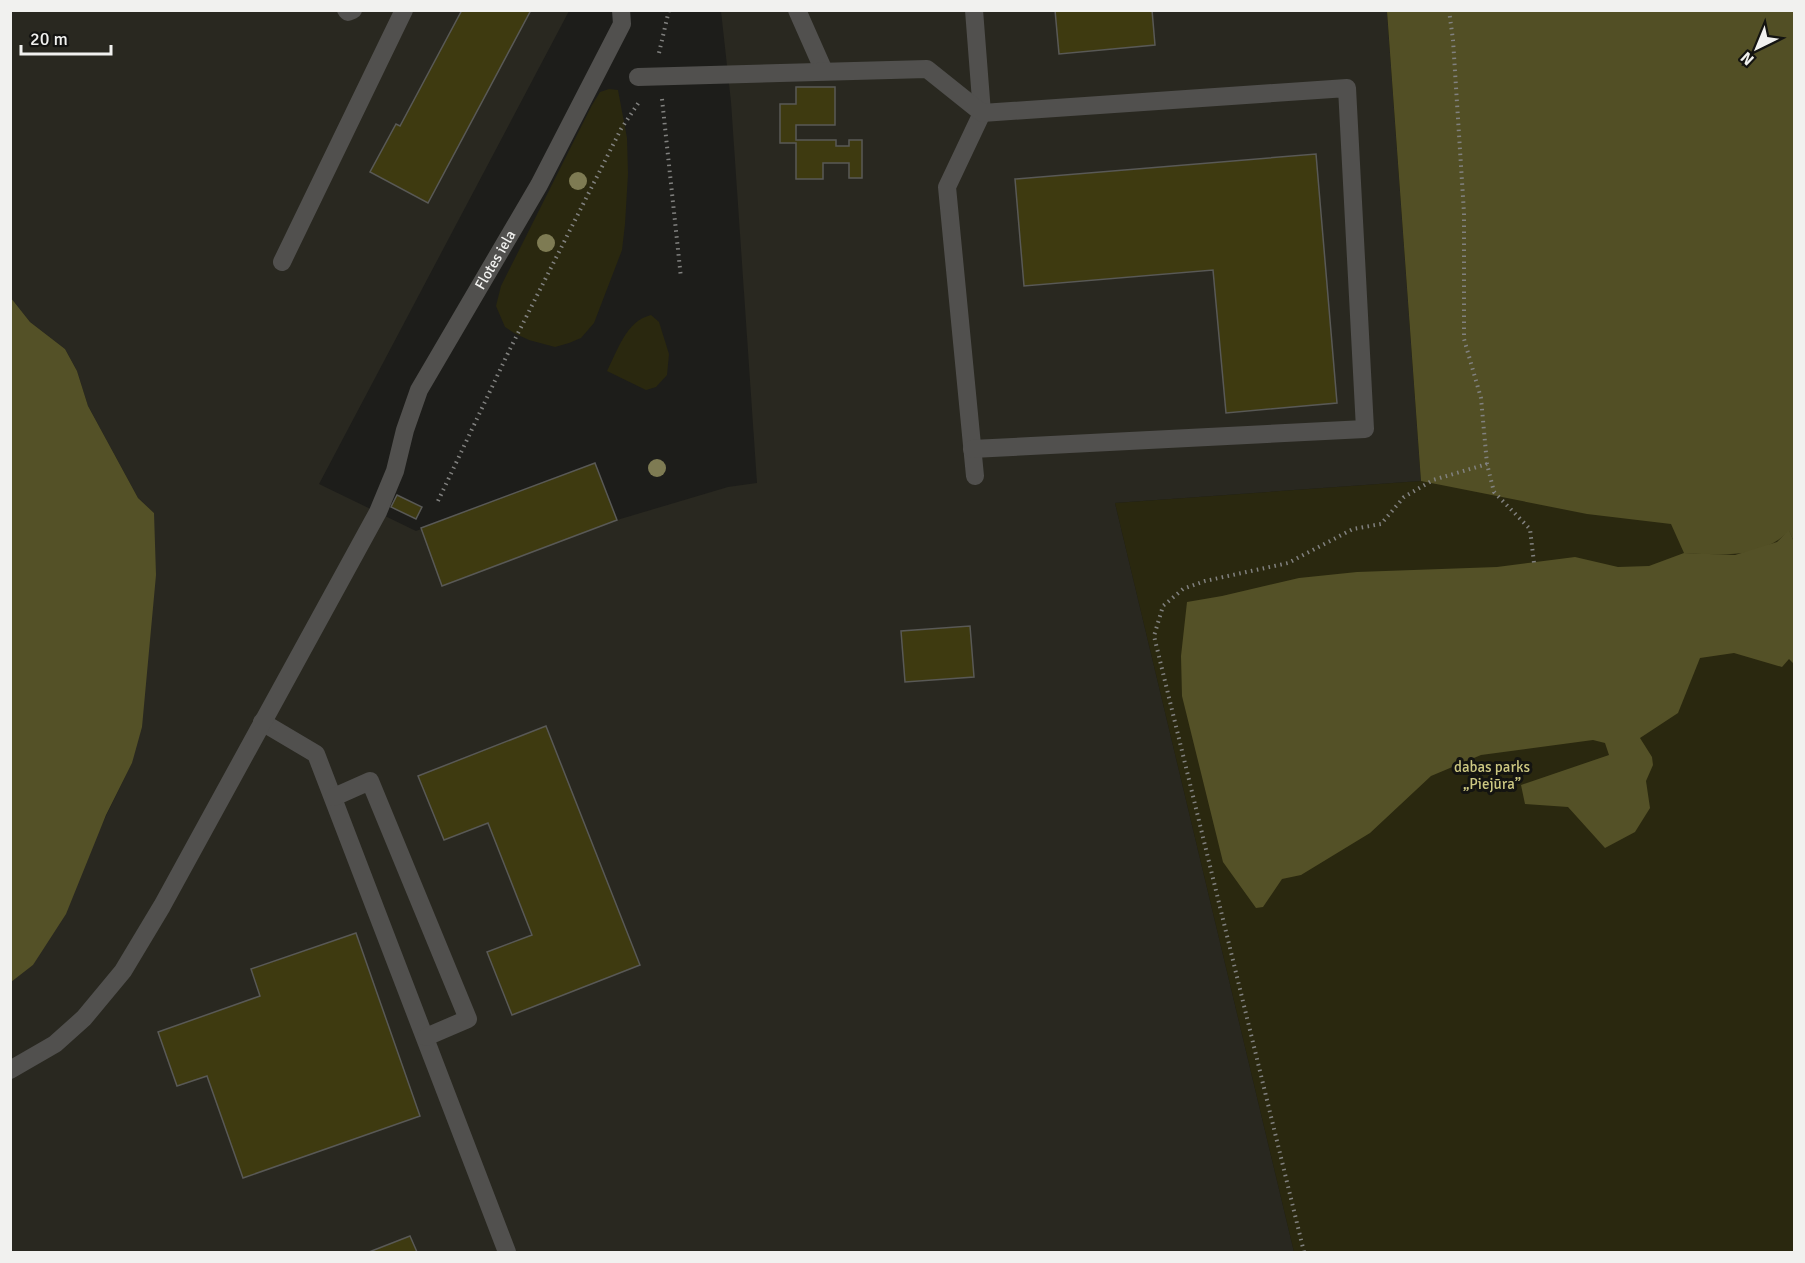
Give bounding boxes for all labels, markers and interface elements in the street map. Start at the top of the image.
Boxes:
scale bar [21,18,111,56]
north arrow [1727,18,1787,78]
text: 20 m [30,28,68,50]
text: N [1737,47,1758,69]
street label: Flotes iela [471,227,520,293]
park label: dabas parks „Piejūra” [1454,758,1530,793]

